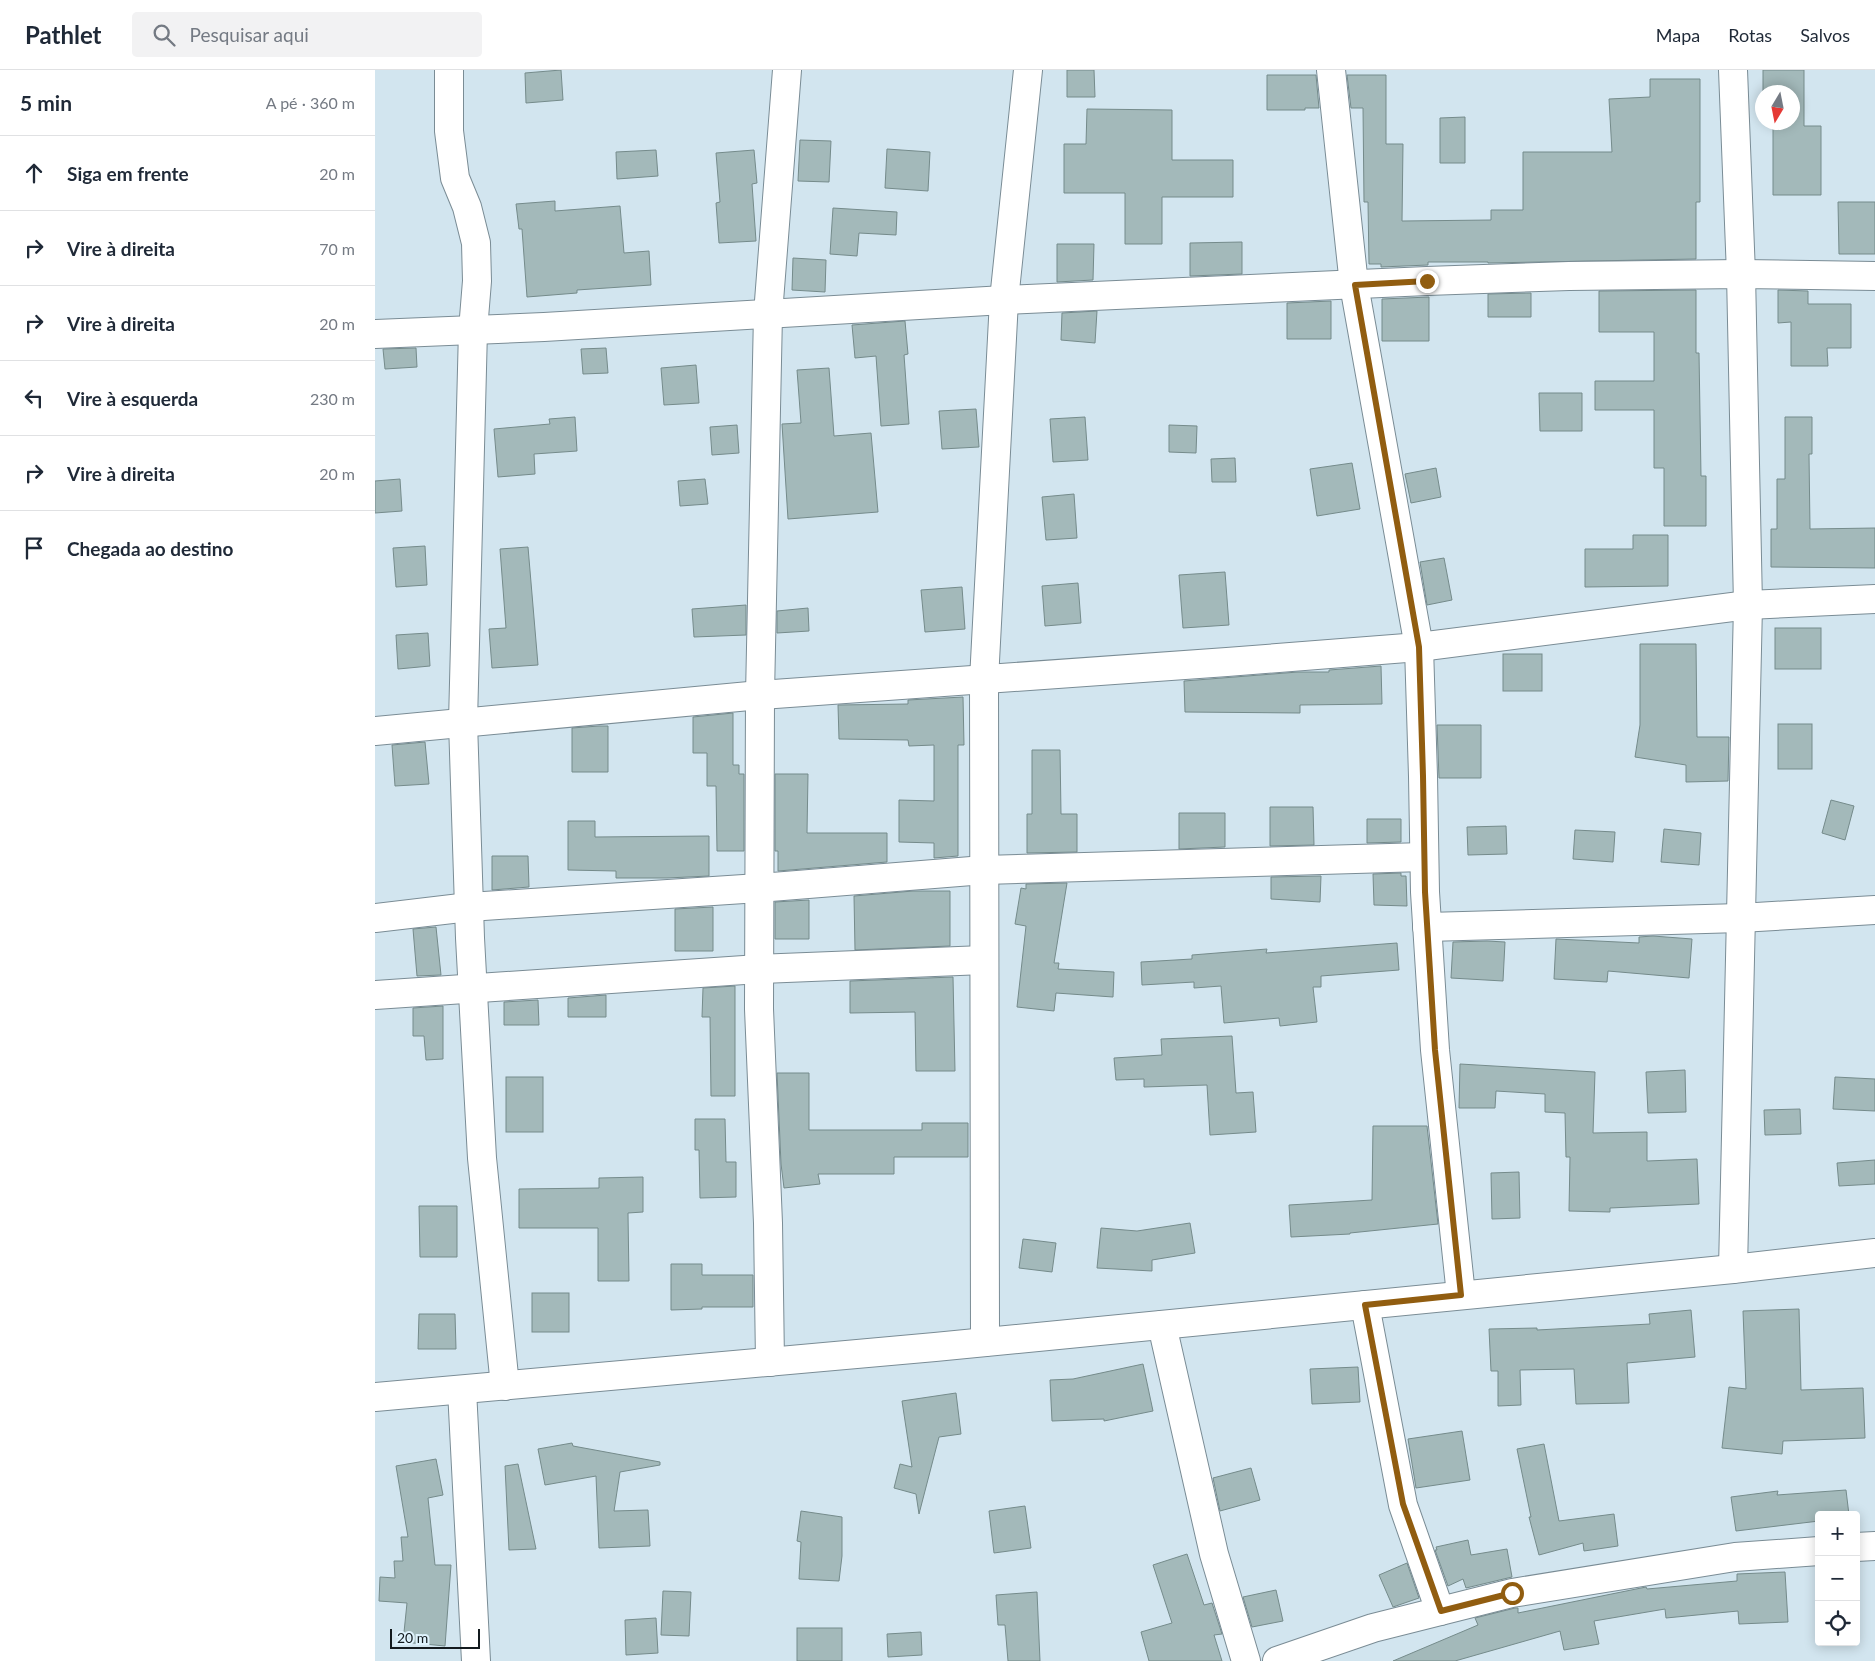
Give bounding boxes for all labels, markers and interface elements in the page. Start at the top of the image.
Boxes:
search box [132,12,482,57]
text: Pathlet [25,20,102,49]
icon: search [150,21,178,49]
text: Pesquisar aqui [190,23,309,46]
text: Mapa [1656,24,1700,46]
text: Rotas [1728,24,1772,46]
text: Salvos [1800,24,1850,46]
north arrow [1755,85,1800,130]
text: 5 min [20,90,72,115]
text: A pé · 360 m [266,93,355,112]
icon: ahead [20,159,48,187]
text: Siga em frente [67,162,189,185]
text: 20 m [319,164,355,183]
icon: right [20,234,48,262]
text: Vire à direita [67,237,175,260]
text: 70 m [319,239,355,258]
route end [1416,270,1439,293]
icon: right [20,309,48,337]
text: Vire à direita [67,312,175,335]
text: 20 m [319,314,355,333]
icon: left [20,384,48,412]
text: Vire à esquerda [67,387,198,410]
text: 230 m [310,389,355,408]
icon: right [20,459,48,487]
text: Vire à direita [67,462,175,485]
text: 20 m [319,464,355,483]
icon: arrive [20,534,48,562]
text: Chegada ao destino [67,537,233,560]
map controls [1815,1511,1860,1646]
button: + [1815,1511,1860,1556]
button: − [1815,1556,1860,1601]
route start [1501,1582,1524,1605]
button: locate [1815,1601,1860,1646]
scale bar [390,1626,480,1649]
text: 20 m [397,1629,428,1646]

